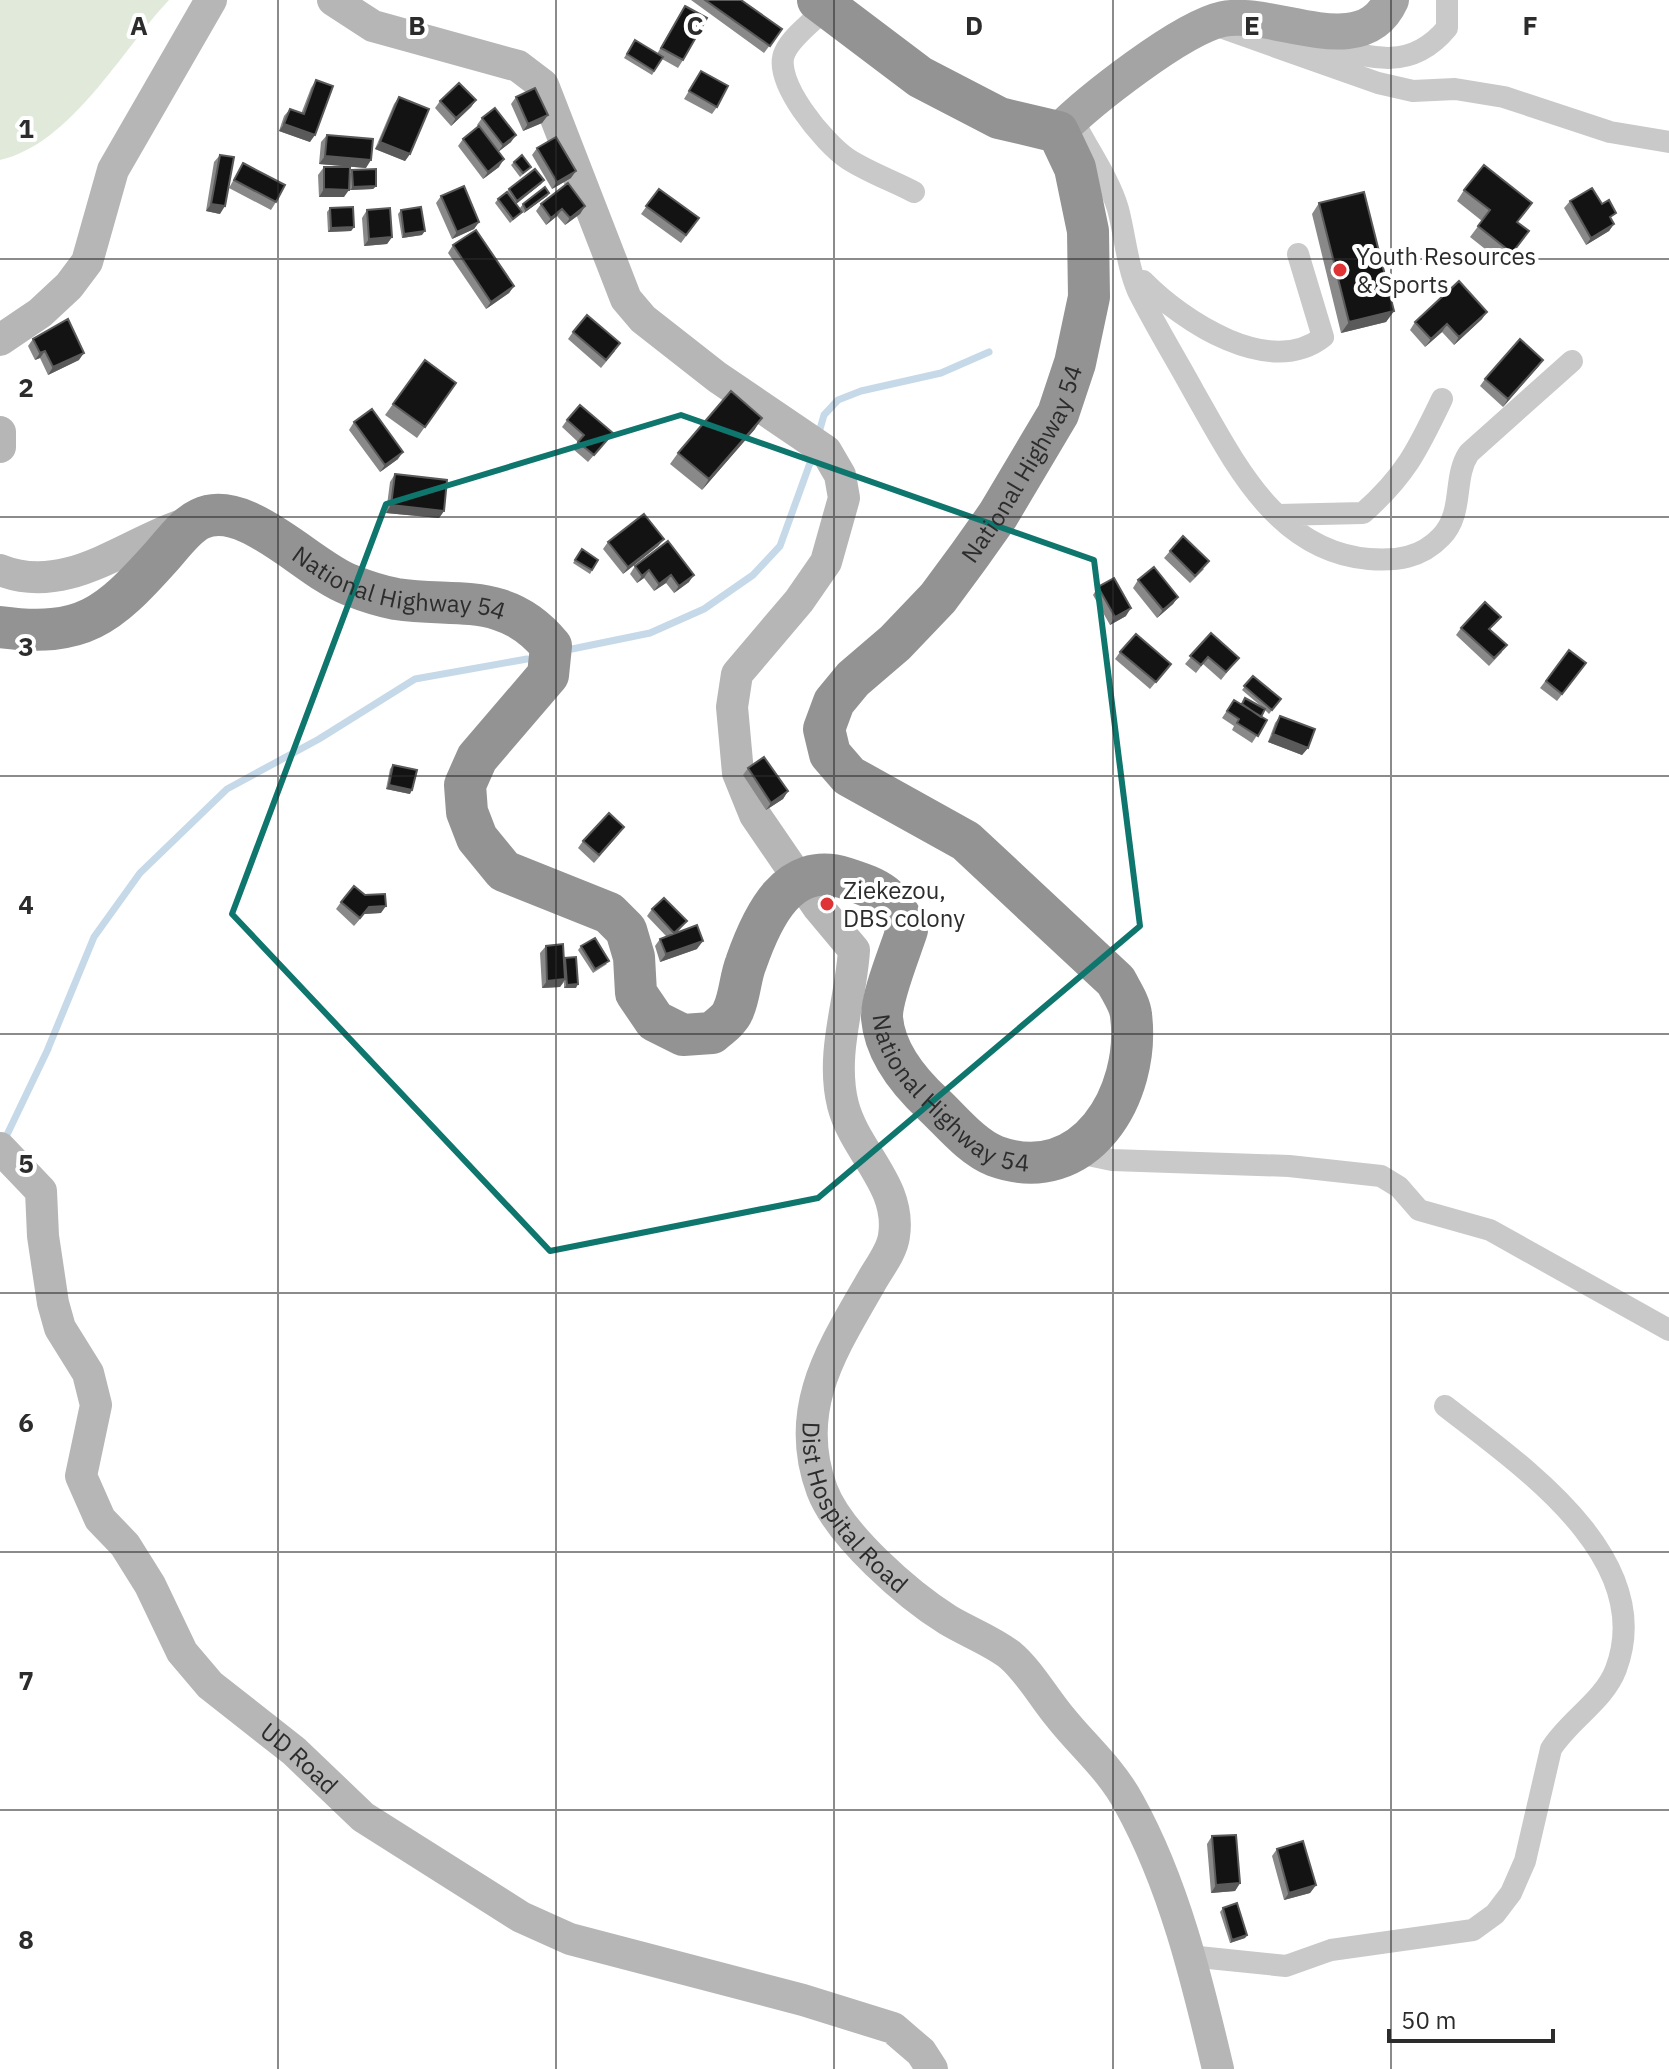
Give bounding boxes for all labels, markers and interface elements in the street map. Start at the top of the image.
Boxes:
text: A [130,8,148,42]
text: B [408,8,426,42]
text: C [687,8,704,42]
text: D [965,8,983,42]
text: E [1244,8,1260,42]
text: F [1522,8,1538,42]
text: 1 [18,111,34,145]
place label: Youth Resources & Sports [1356,240,1536,300]
marker: Youth Resources & Sports [1331,261,1349,279]
street label: National Highway 54 [953,361,1089,569]
text: 2 [18,370,34,404]
street label: National Highway 54 [286,538,510,627]
text: 3 [18,629,34,663]
place label: Ziekezou, DBS colony [843,874,965,934]
text: 4 [18,887,34,921]
marker: Ziekezou, DBS colony [818,895,836,913]
street label: National Highway 54 [865,1012,1031,1179]
text: 5 [18,1146,34,1180]
text: 6 [18,1405,34,1439]
street label: Dist Hospital Road [795,1421,915,1600]
text: 7 [18,1663,34,1697]
street label: UD Road [254,1715,345,1801]
text: 8 [18,1922,34,1956]
scale bar [1389,1993,1553,2043]
text: 50 m [1401,2004,1456,2036]

